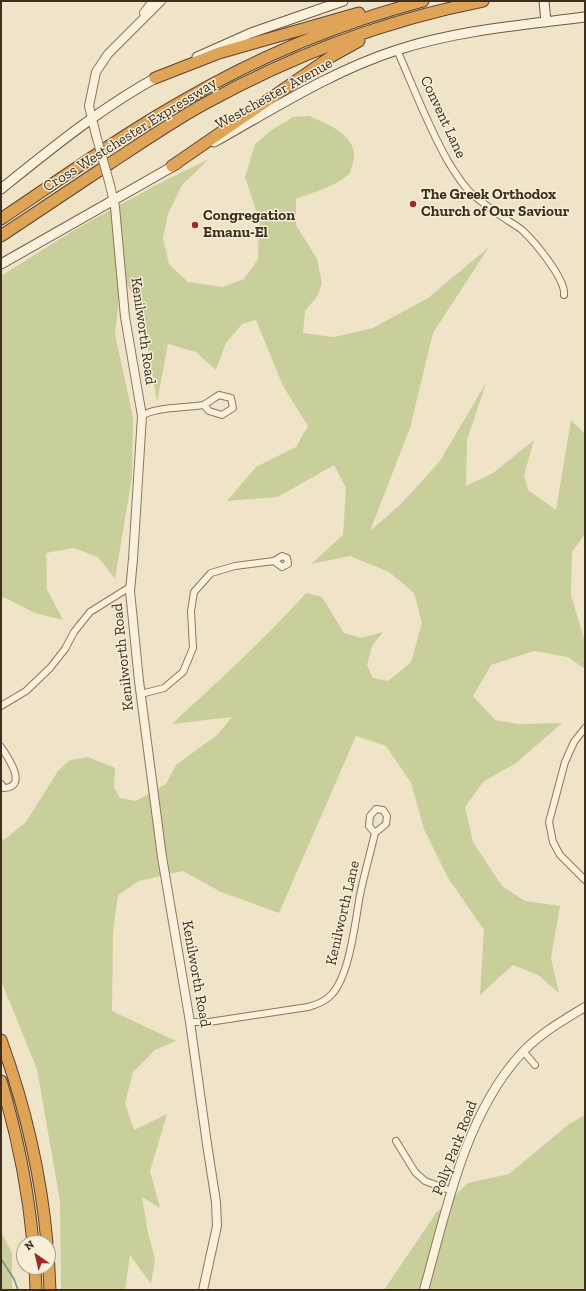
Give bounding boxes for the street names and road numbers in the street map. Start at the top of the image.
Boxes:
street label: Westchester Avenue [212,54,336,134]
street label: Convent Lane [416,73,470,161]
street label: Cross Westchester Expressway [40,74,220,196]
street label: Kenilworth Road [127,276,159,386]
street label: Kenilworth Road [108,602,138,712]
street label: Kenilworth Lane [322,859,364,967]
street label: Kenilworth Road [178,919,214,1029]
street label: Polly Park Road [429,1098,481,1198]

